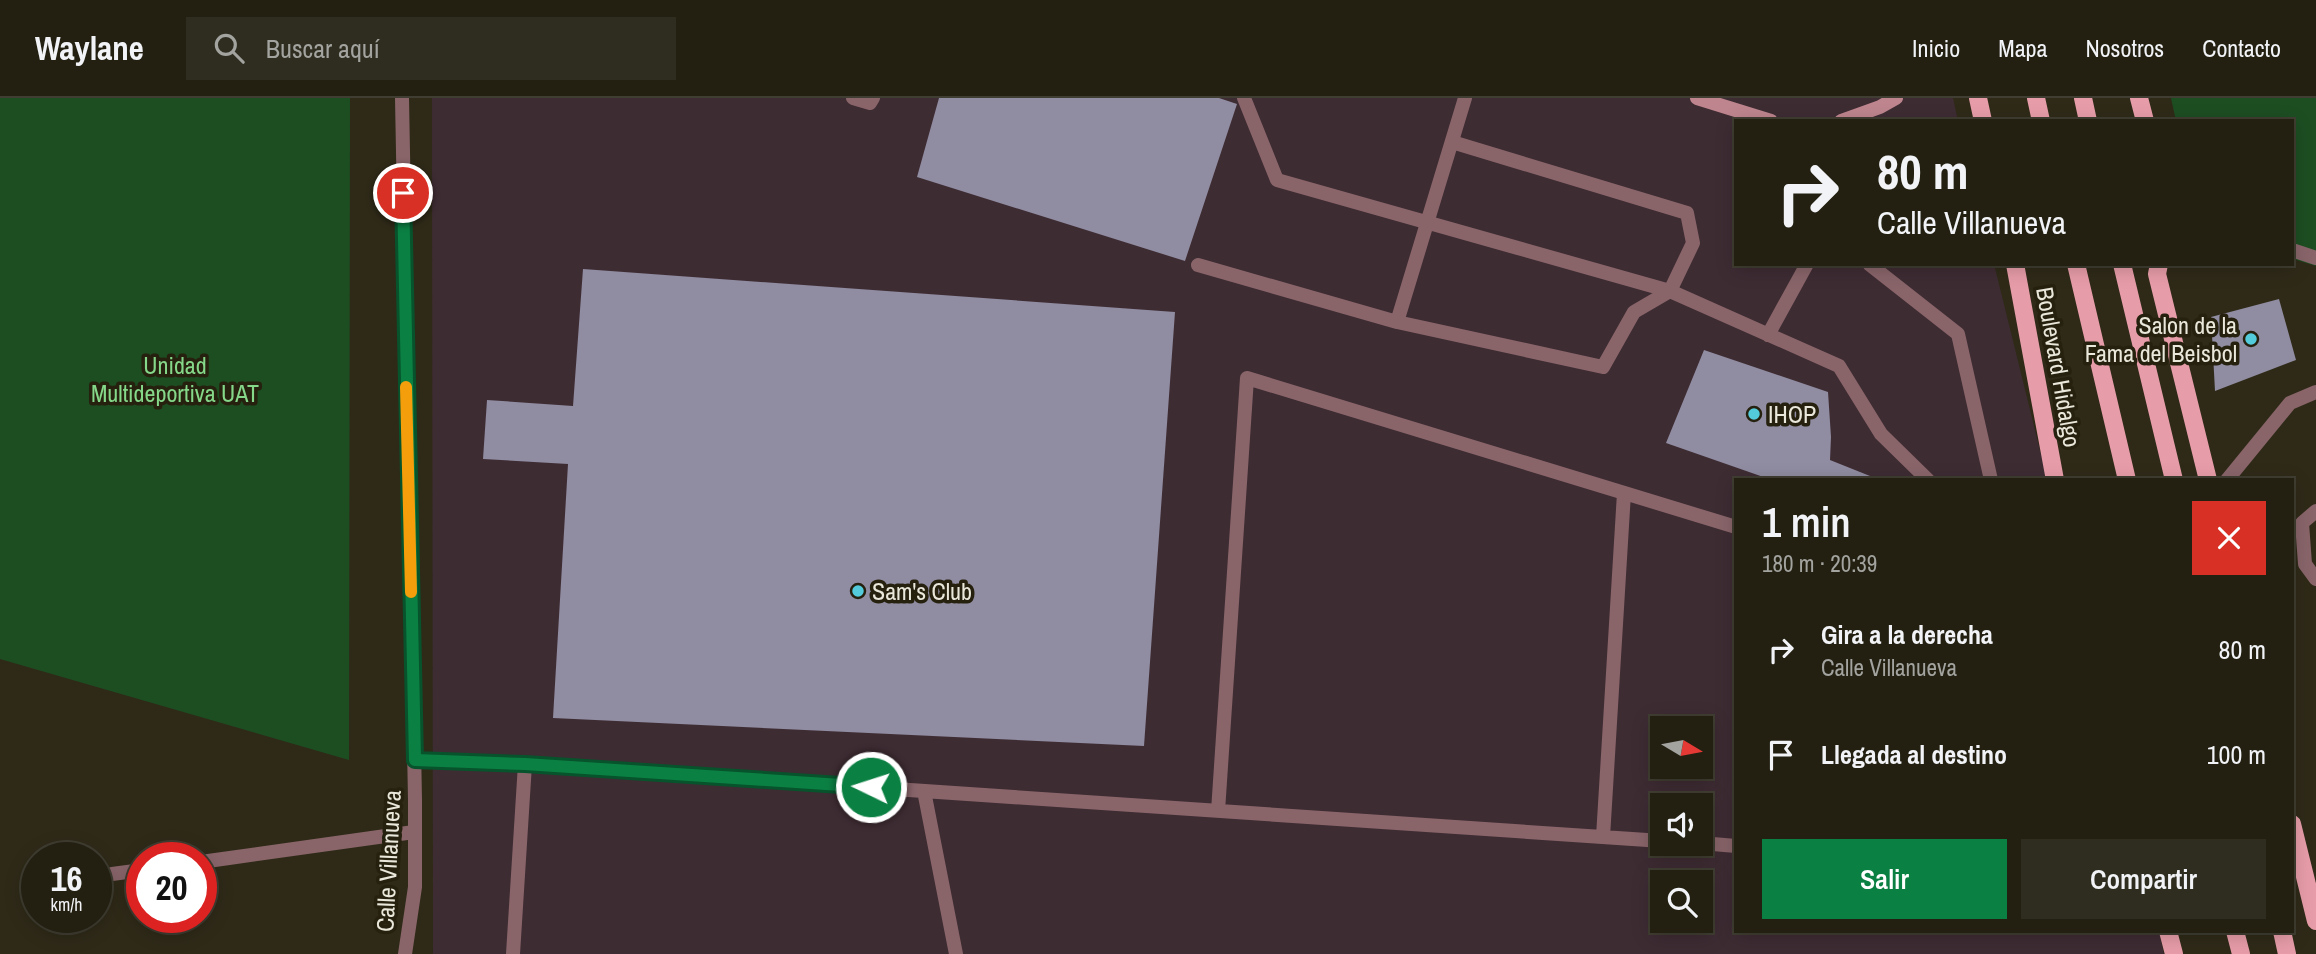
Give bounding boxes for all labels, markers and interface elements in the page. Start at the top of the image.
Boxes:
search box [186,17,676,80]
text: Waylane [35,26,144,70]
icon: search [210,29,248,67]
text: Buscar aquí [266,31,380,66]
text: Inicio [1912,32,1960,64]
text: Mapa [1998,32,2047,64]
text: Nosotros [2085,32,2164,64]
text: Contacto [2202,32,2281,64]
text: 80 m [1877,138,1969,204]
icon: right [1762,147,1853,238]
pin [373,163,433,223]
icon: arrive [384,174,422,212]
text: Calle Villanueva [1877,201,2066,244]
street label: Boulevard Hidalgo [2029,284,2089,450]
place label: Salon de la Fama del Beisbol [2085,309,2237,369]
marker: Salon de la Fama del Beisbol [2243,331,2259,347]
park label: Unidad Multideportiva UAT [91,349,259,409]
place label: IHOP [1768,398,1816,430]
marker: IHOP [1746,406,1762,422]
text: 1 min [1762,494,1851,550]
button: close [2192,501,2266,575]
text: 180 m · 20:39 [1762,548,1877,579]
place label: Sam's Club [872,575,972,607]
marker: Sam's Club [850,583,866,599]
text: Gira a la derecha [1821,617,1993,652]
icon: right [1762,631,1800,669]
text: 80 m [2219,632,2266,667]
text: Calle Villanueva [1821,652,1957,683]
north arrow [1650,716,1713,779]
map controls [1650,716,1713,933]
icon: arrive [1762,736,1800,774]
text: Llegada al destino [1821,737,2007,772]
text: 100 m [2207,737,2266,772]
position arrow [834,750,908,824]
street label: Calle Villanueva [368,789,408,933]
button: sound [1650,793,1713,856]
button: Salir [1762,839,2007,919]
button: Compartir [2021,839,2266,919]
speed limit sign: 20 [126,842,217,933]
text: 16 [51,855,82,902]
button: search [1650,870,1713,933]
text: km/h [51,892,83,917]

